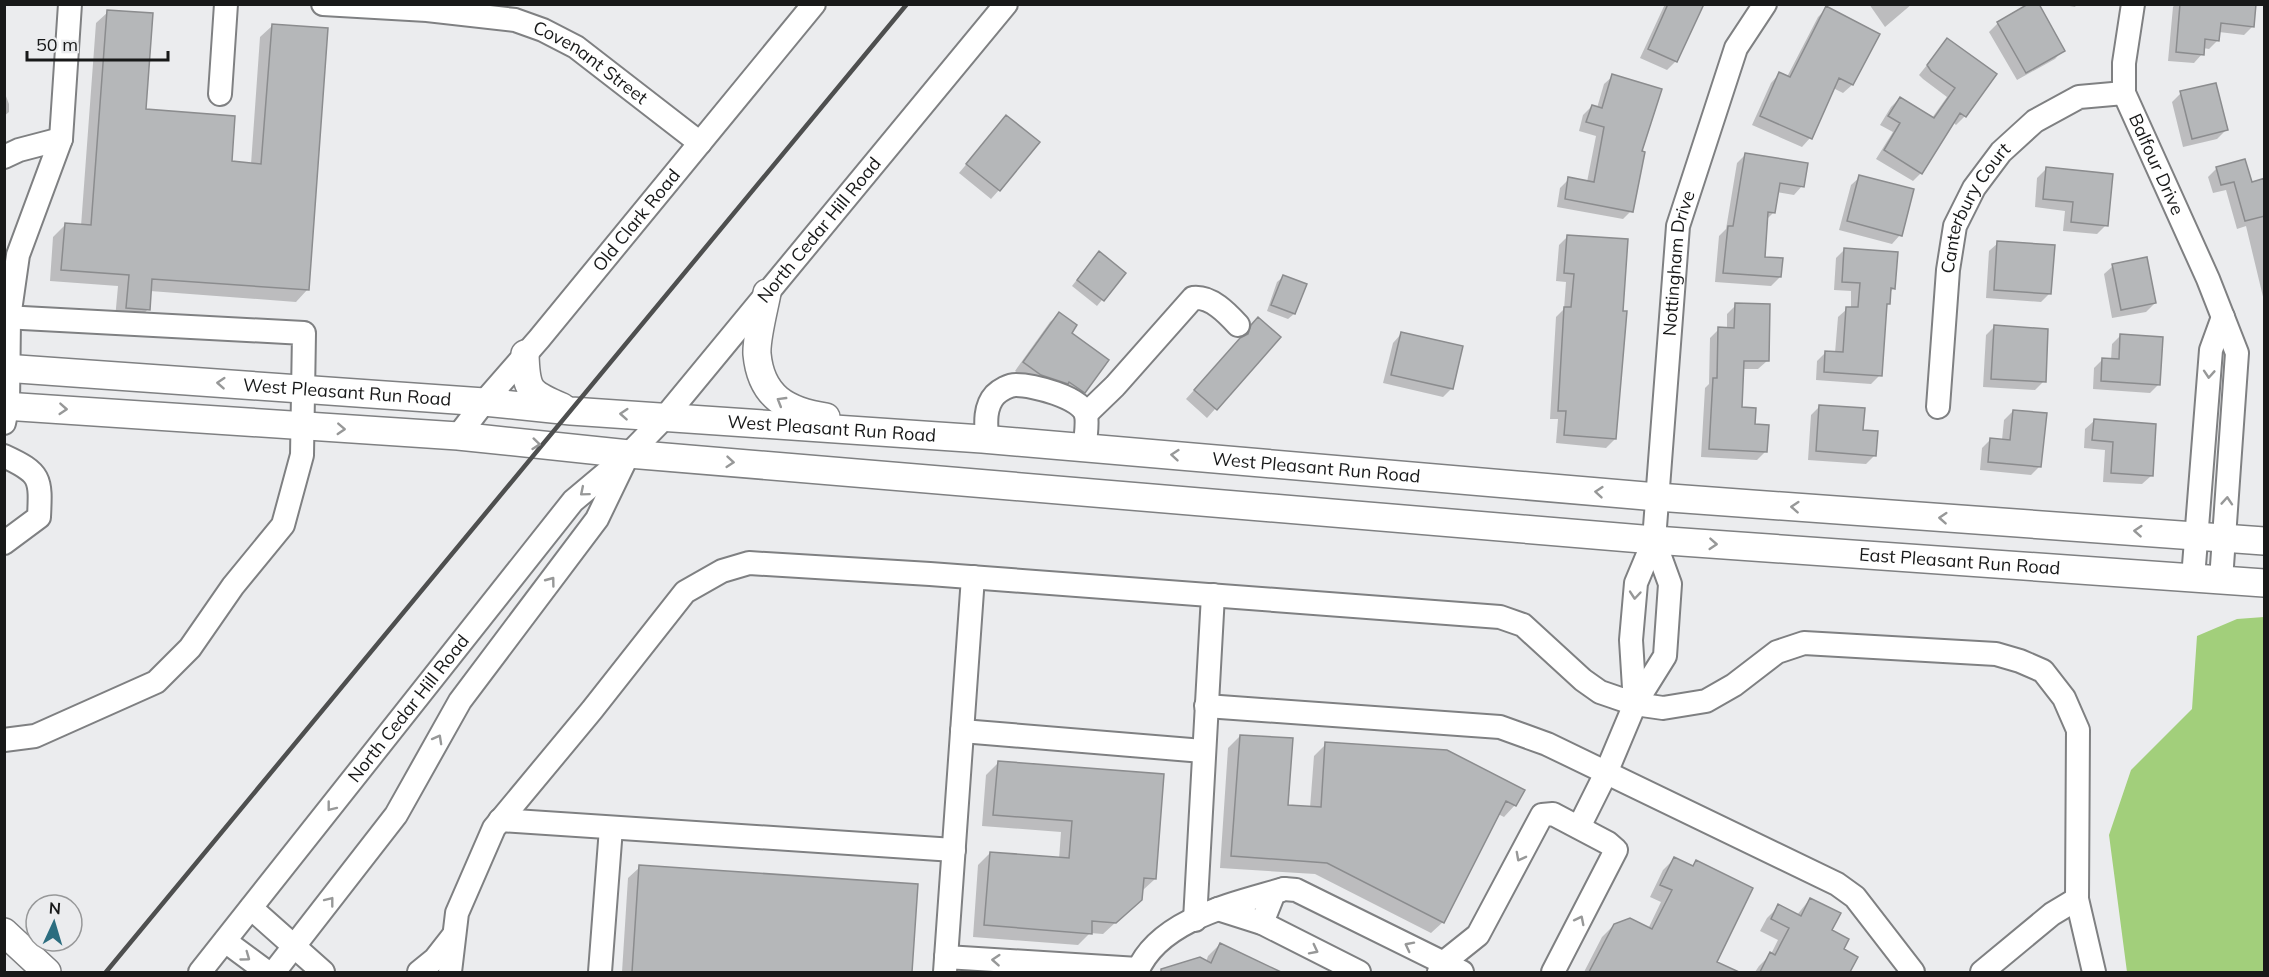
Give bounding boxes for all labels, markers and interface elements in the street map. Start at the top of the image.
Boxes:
street label: Covenant Street [530,16,652,109]
scale bar [27,24,168,62]
text: 50 m [36,33,78,56]
street label: Balfour Drive [2124,110,2190,218]
street label: Canterbury Court [1936,137,2015,275]
street label: North Cedar Hill Road [752,152,886,307]
street label: Old Clark Road [587,164,685,276]
street label: Nottingham Drive [1658,187,1700,337]
one-way arrow [2203,369,2216,378]
street label: West Pleasant Run Road [242,373,452,411]
one-way arrow [216,377,225,390]
one-way arrow [777,397,788,408]
one-way arrow [58,403,67,416]
one-way arrow [620,408,629,421]
street label: West Pleasant Run Road [727,410,937,447]
one-way arrow [337,422,346,435]
one-way arrow [531,437,540,450]
street label: West Pleasant Run Road [1211,447,1421,488]
one-way arrow [1170,449,1179,462]
one-way arrow [725,456,734,469]
one-way arrow [580,484,591,495]
one-way arrow [1595,486,1604,499]
one-way arrow [2220,496,2233,505]
one-way arrow [1790,501,1800,514]
one-way arrow [1939,512,1948,525]
one-way arrow [2133,525,2142,538]
one-way arrow [1708,537,1717,550]
street label: East Pleasant Run Road [1858,542,2061,580]
one-way arrow [544,576,555,587]
one-way arrow [1629,590,1642,599]
street label: North Cedar Hill Road [343,630,474,787]
one-way arrow [431,735,443,745]
one-way arrow [327,801,338,812]
one-way arrow [1516,851,1527,861]
north arrow [24,893,84,953]
one-way arrow [322,896,333,907]
text: N [48,898,62,918]
one-way arrow [1572,916,1584,927]
one-way arrow [1308,942,1319,954]
one-way arrow [1405,942,1416,954]
one-way arrow [239,950,250,961]
one-way arrow [991,954,1000,967]

